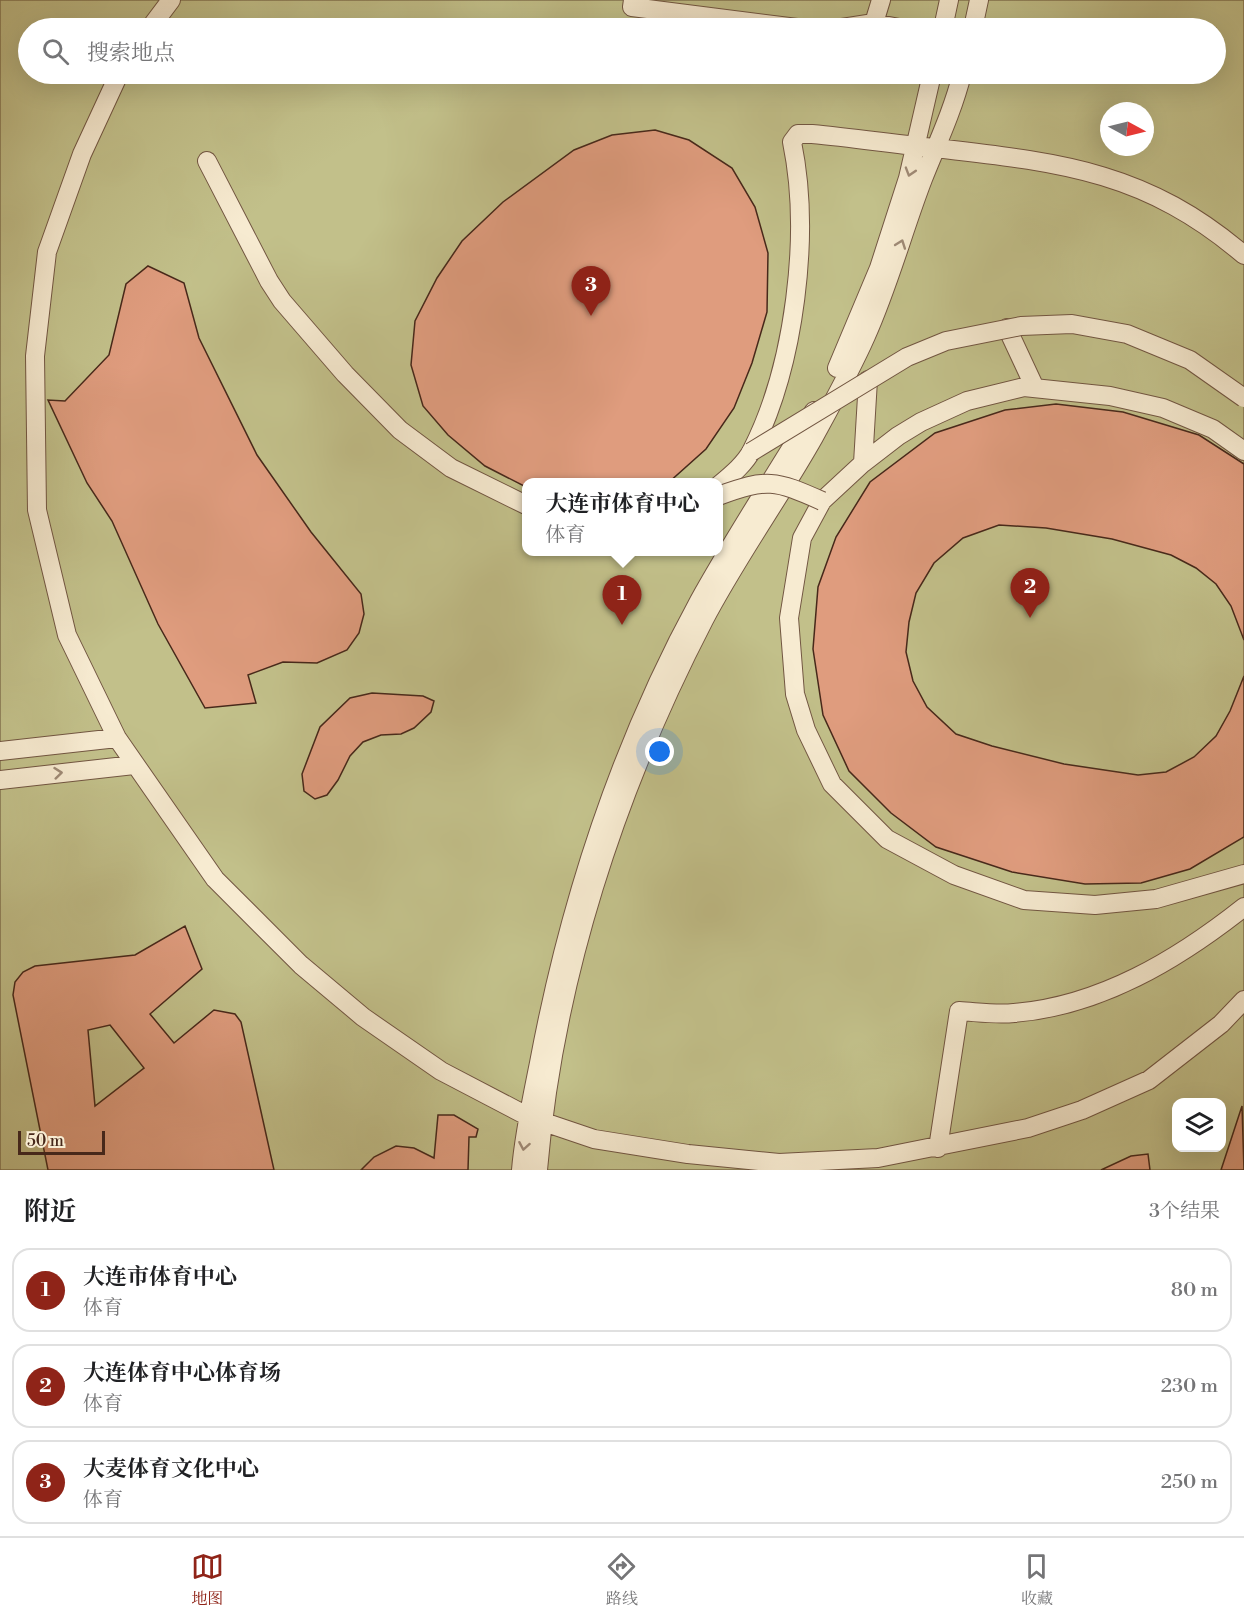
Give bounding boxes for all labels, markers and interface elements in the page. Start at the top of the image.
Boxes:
search box [18,18,1226,84]
icon: search [39,35,72,68]
text: 搜索地点 [87,40,175,67]
north arrow [1100,102,1154,156]
one-way arrow [905,166,917,177]
one-way arrow [894,239,907,250]
pin: 3 [572,266,610,316]
popup [522,478,723,556]
text: 大连市体育中心 [545,491,700,518]
text: 体育 [545,523,585,548]
pin: 2 [1010,568,1050,618]
pin: 1 [602,576,642,625]
your location [645,737,674,766]
one-way arrow [54,768,63,780]
map controls [1172,1098,1226,1152]
button: layers [1172,1098,1226,1152]
scale bar [18,1128,105,1156]
text: 50 m [27,1131,64,1151]
one-way arrow [518,1141,531,1151]
text: 附近 [24,1196,76,1228]
text: 3个结果 [1149,1199,1220,1224]
text: 大连市体育中心 [83,1264,237,1291]
text: 1 [41,1278,50,1303]
text: 80 m [1171,1278,1218,1303]
text: 体育 [83,1296,123,1321]
text: 大连体育中心体育场 [83,1360,281,1387]
text: 2 [39,1374,52,1399]
text: 230 m [1161,1374,1218,1399]
text: 体育 [83,1392,123,1417]
text: 大麦体育文化中心 [83,1456,259,1483]
text: 3 [39,1470,52,1495]
text: 250 m [1161,1470,1218,1495]
text: 体育 [83,1488,123,1513]
tab: 地图 [191,1550,224,1609]
tab: 路线 [605,1550,638,1609]
tab: 收藏 [1020,1550,1053,1609]

